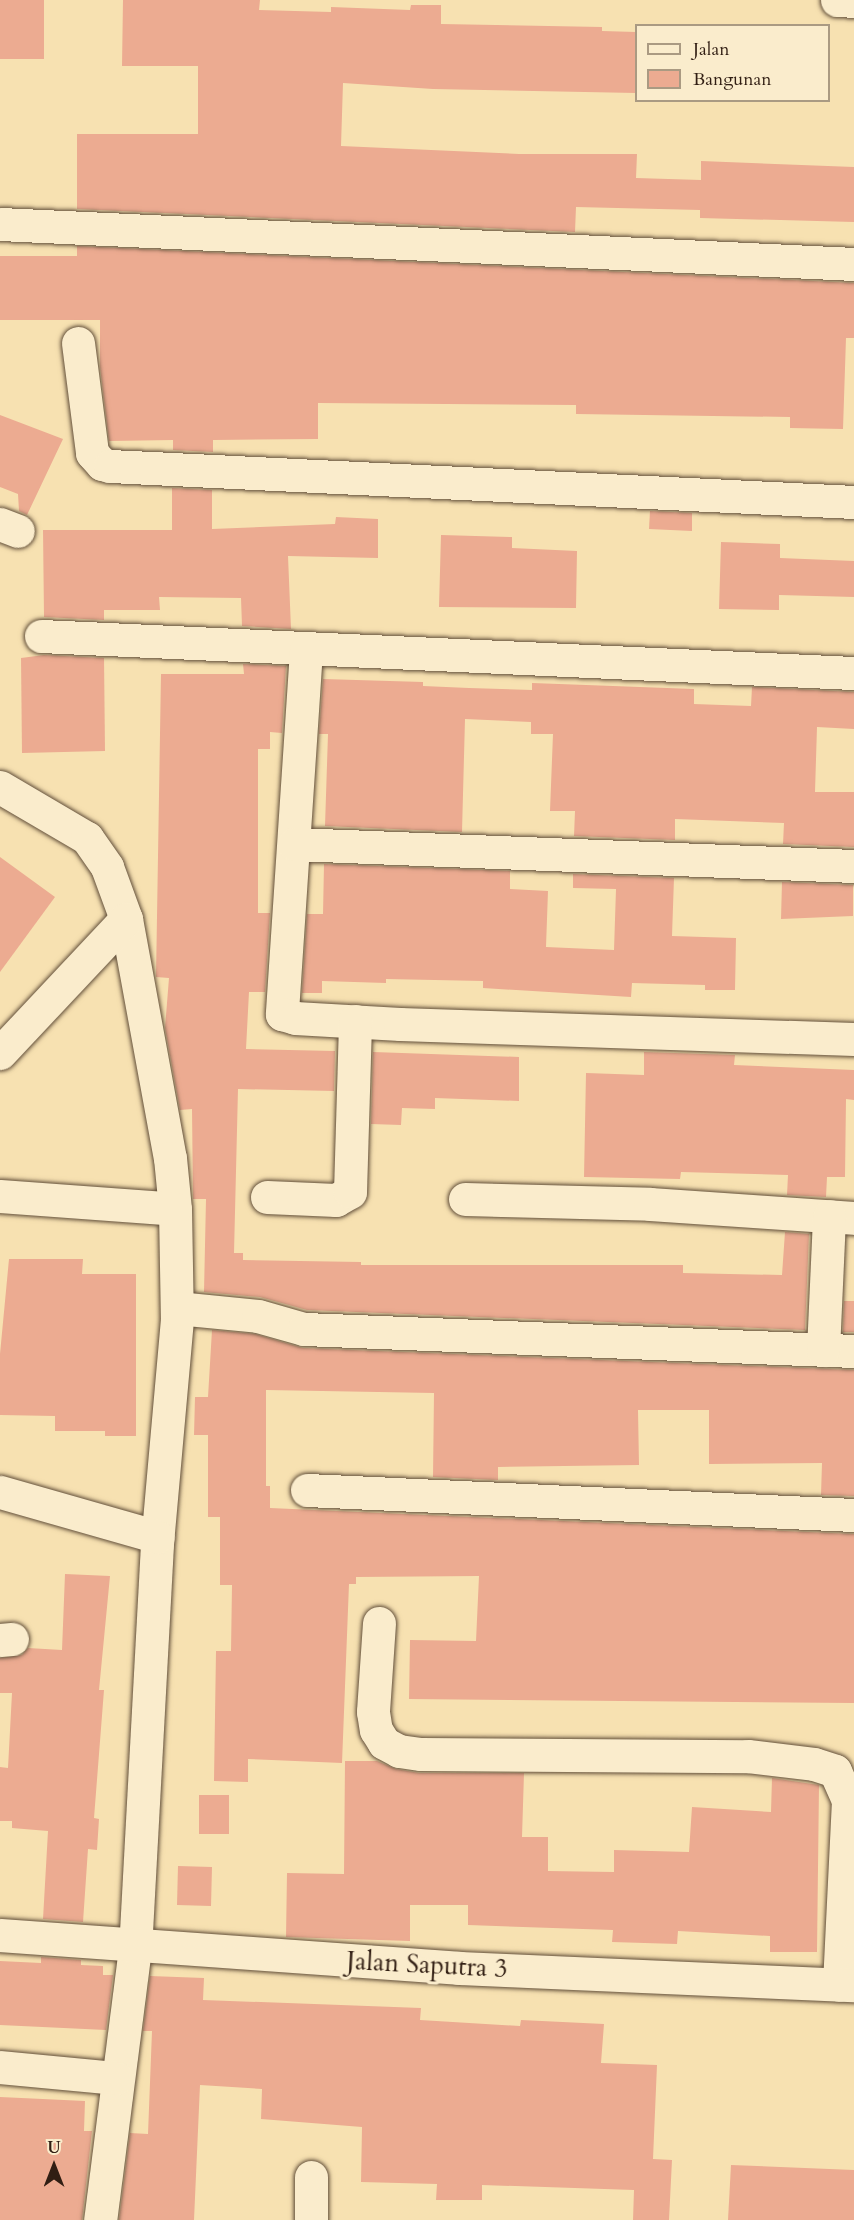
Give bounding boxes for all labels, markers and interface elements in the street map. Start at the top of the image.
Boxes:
legend [635,24,830,102]
text: Jalan [693,37,729,62]
text: Bangunan [693,67,771,92]
street label: Jalan Saputra 3 [346,1945,508,1985]
north arrow [24,2136,84,2196]
text: U [47,2137,61,2159]

